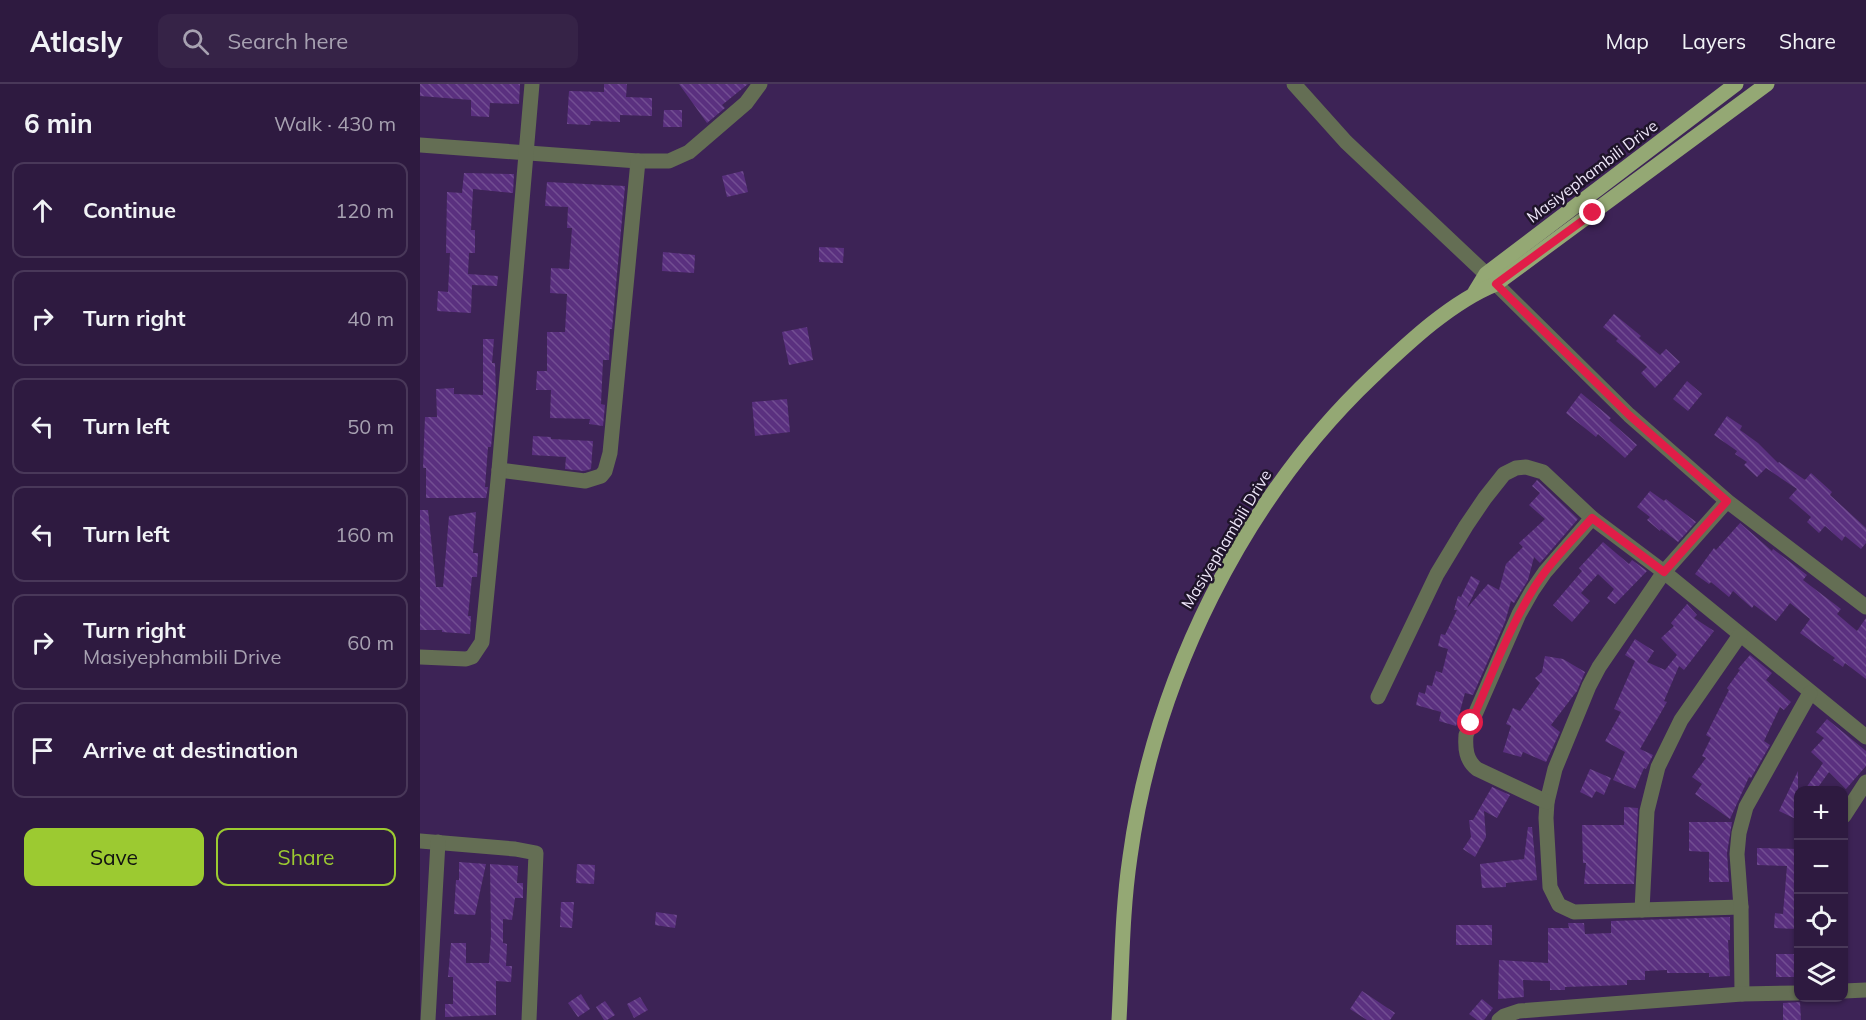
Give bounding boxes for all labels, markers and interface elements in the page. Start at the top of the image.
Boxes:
search box [158,14,578,68]
text: Atlasly [30,24,122,59]
icon: search [179,25,212,58]
text: Search here [227,27,348,55]
text: Map [1606,28,1649,54]
text: Layers [1682,28,1746,54]
text: Share [1779,28,1836,54]
text: 6 min [24,107,93,140]
text: Walk · 430 m [274,111,396,136]
street label: Masiyephambili Drive [1523,115,1661,227]
icon: ahead [26,194,59,227]
text: Continue [83,196,176,224]
text: 120 m [335,198,394,223]
route end [1579,199,1605,225]
icon: right [26,302,59,335]
text: Turn right [83,304,186,332]
text: 40 m [347,306,394,331]
icon: left [26,410,59,443]
text: Turn left [83,412,170,440]
text: 50 m [347,414,394,439]
street label: Masiyephambili Drive [1177,466,1275,612]
icon: left [26,518,59,551]
text: Turn left [83,520,170,548]
text: 160 m [335,522,394,547]
text: Turn right [83,616,186,644]
icon: right [26,626,59,659]
text: 60 m [347,630,394,655]
text: Masiyephambili Drive [83,644,281,669]
route start [1457,709,1483,735]
icon: arrive [26,734,59,767]
text: Arrive at destination [83,736,298,764]
map controls [1794,786,1848,1002]
button: + [1794,786,1848,840]
button: Save [24,828,204,886]
button: Share [216,828,396,886]
button: − [1794,840,1848,894]
button: locate [1794,894,1848,948]
button: layers [1794,948,1848,1002]

